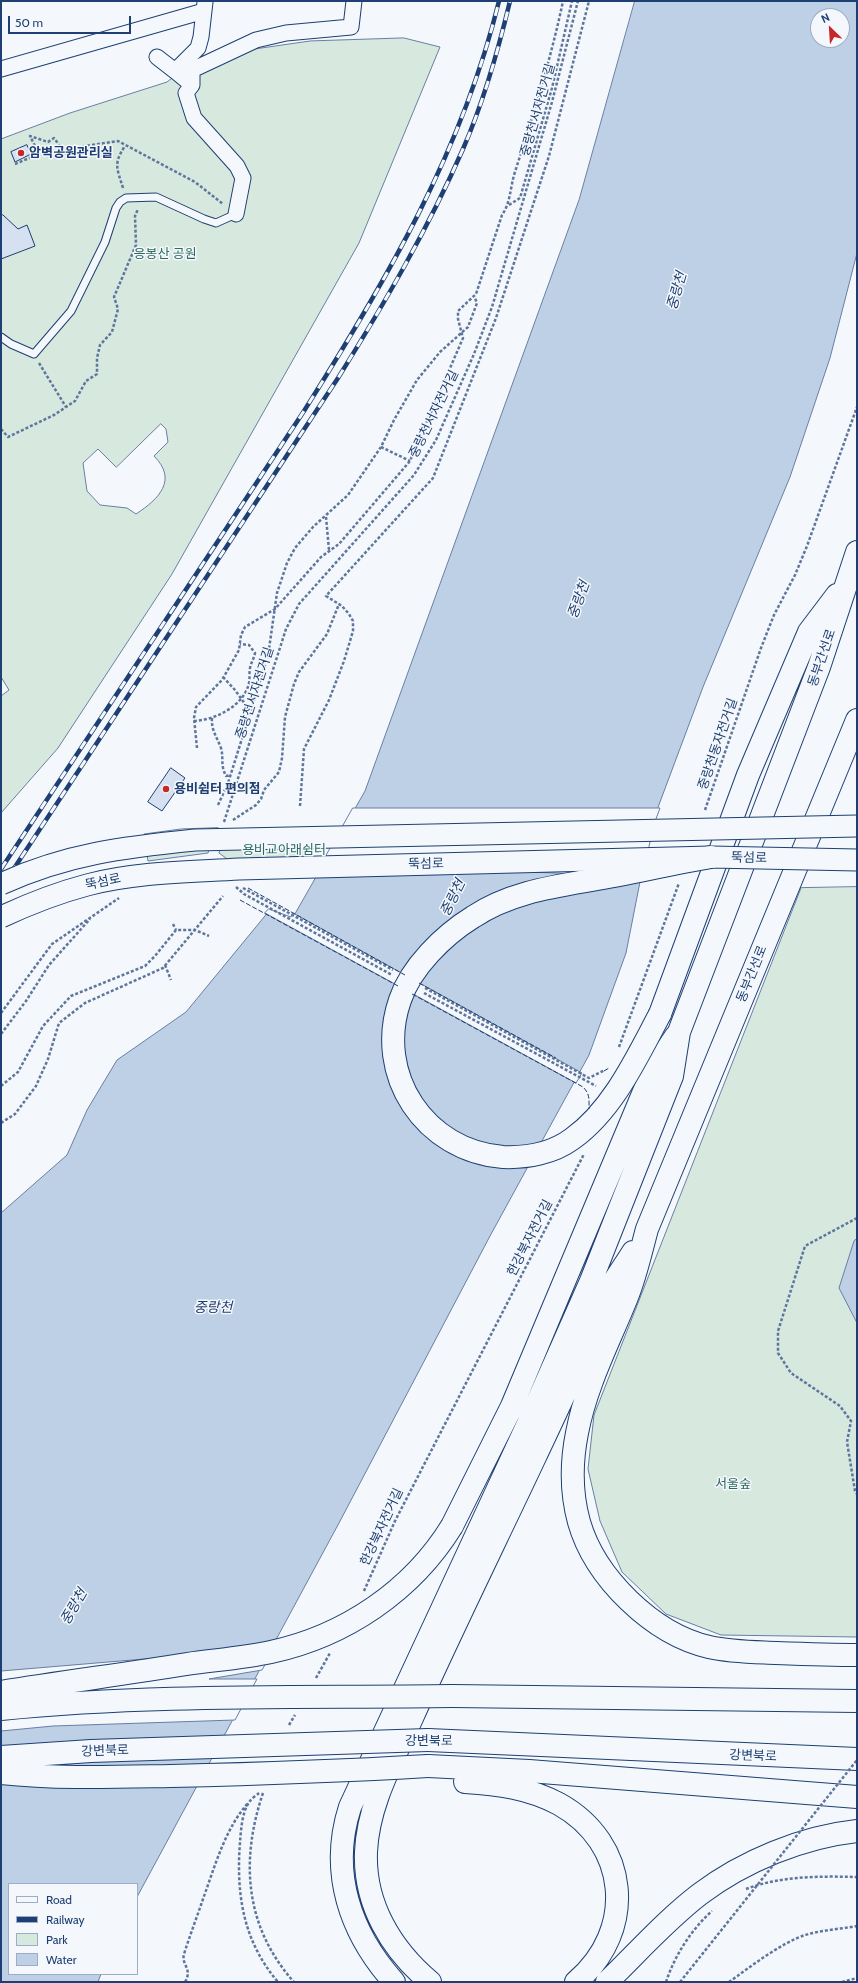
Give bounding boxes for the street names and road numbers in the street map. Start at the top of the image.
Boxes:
street label: 중랑천서자전거길 [517,62,559,158]
street label: 중랑천서자전거길 [406,368,462,460]
street label: 동부간선로 [805,627,839,689]
street label: 중랑천서자전거길 [233,645,277,741]
street label: 중랑천동자전거길 [695,696,741,792]
street label: 뚝섬로 [731,850,767,866]
street label: 뚝섬로 [408,856,444,872]
street label: 뚝섬로 [84,871,122,893]
street label: 동부간선로 [734,943,770,1005]
street label: 한강북자전거길 [504,1197,556,1279]
street label: 한강북자전거길 [357,1486,407,1568]
street label: 강변북로 [405,1733,453,1749]
street label: 강변북로 [81,1742,129,1760]
street label: 강변북로 [729,1747,777,1765]

